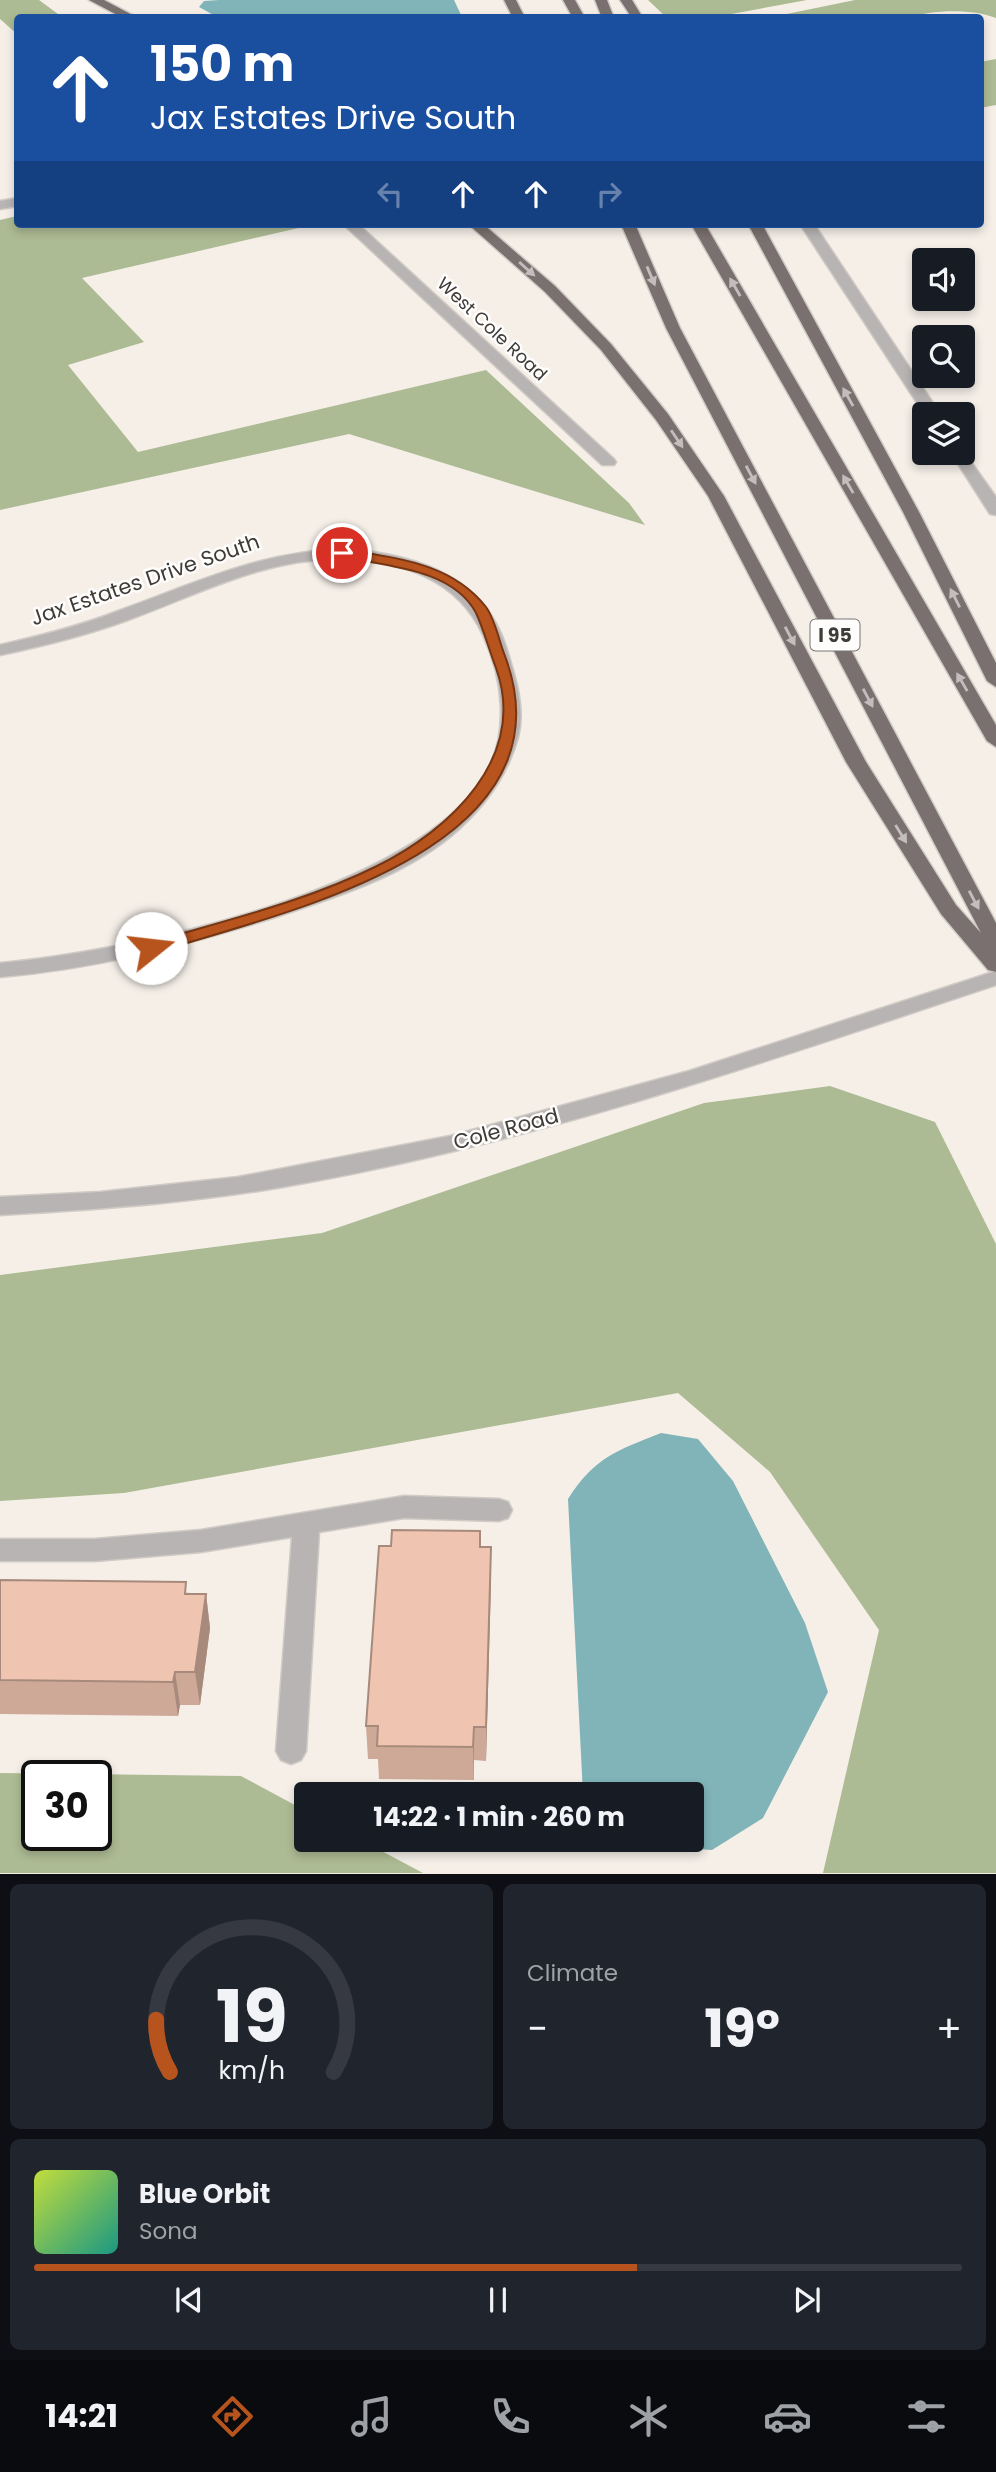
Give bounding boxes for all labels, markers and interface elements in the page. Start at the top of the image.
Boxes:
text: 150 m [150,30,295,98]
icon: ahead [35,42,126,133]
text: Jax Estates Drive South [150,95,516,140]
icon: left [371,175,409,213]
icon: ahead [444,175,482,213]
icon: ahead [517,175,555,213]
icon: right [590,175,628,213]
map controls [912,248,975,465]
button: sound [912,248,975,311]
one-way arrow [518,260,535,276]
one-way arrow [645,266,657,286]
street label: West Cole Road [432,271,553,386]
one-way arrow [729,278,741,297]
button: search [912,325,975,388]
one-way arrow [842,387,854,407]
button: layers [912,402,975,465]
one-way arrow [670,430,684,448]
one-way arrow [744,466,756,486]
one-way arrow [842,475,854,494]
pin [312,523,372,583]
street label: Jax Estates Drive South [26,527,263,632]
icon: arrive [323,534,361,572]
one-way arrow [949,588,960,608]
road number: I 95 [810,620,860,650]
one-way arrow [784,626,795,646]
one-way arrow [956,672,968,691]
one-way arrow [862,689,874,708]
one-way arrow [895,825,908,844]
one-way arrow [968,890,979,910]
position arrow [114,911,188,985]
street label: Cole Road [450,1101,562,1157]
speed limit sign: 30 [21,1760,112,1851]
text: 14:22 · 1 min · 260 m [373,1799,625,1835]
text: Climate [527,1957,618,1989]
text: 19 [215,1967,288,2068]
text: 19° [704,1992,780,2065]
text: − [527,2002,548,2055]
text: + [936,2002,962,2055]
text: km/h [218,2053,285,2088]
text: Blue Orbit [139,2176,270,2212]
text: Sona [139,2215,198,2247]
icon: previous [170,2281,208,2319]
icon: pause [479,2281,517,2319]
icon: next [788,2281,826,2319]
icon: directions [208,2392,257,2441]
icon: music [347,2392,396,2441]
icon: phone [486,2392,535,2441]
icon: climate [624,2392,673,2441]
icon: car [763,2392,812,2441]
icon: filters [902,2392,951,2441]
text: 14:21 [45,2393,118,2438]

